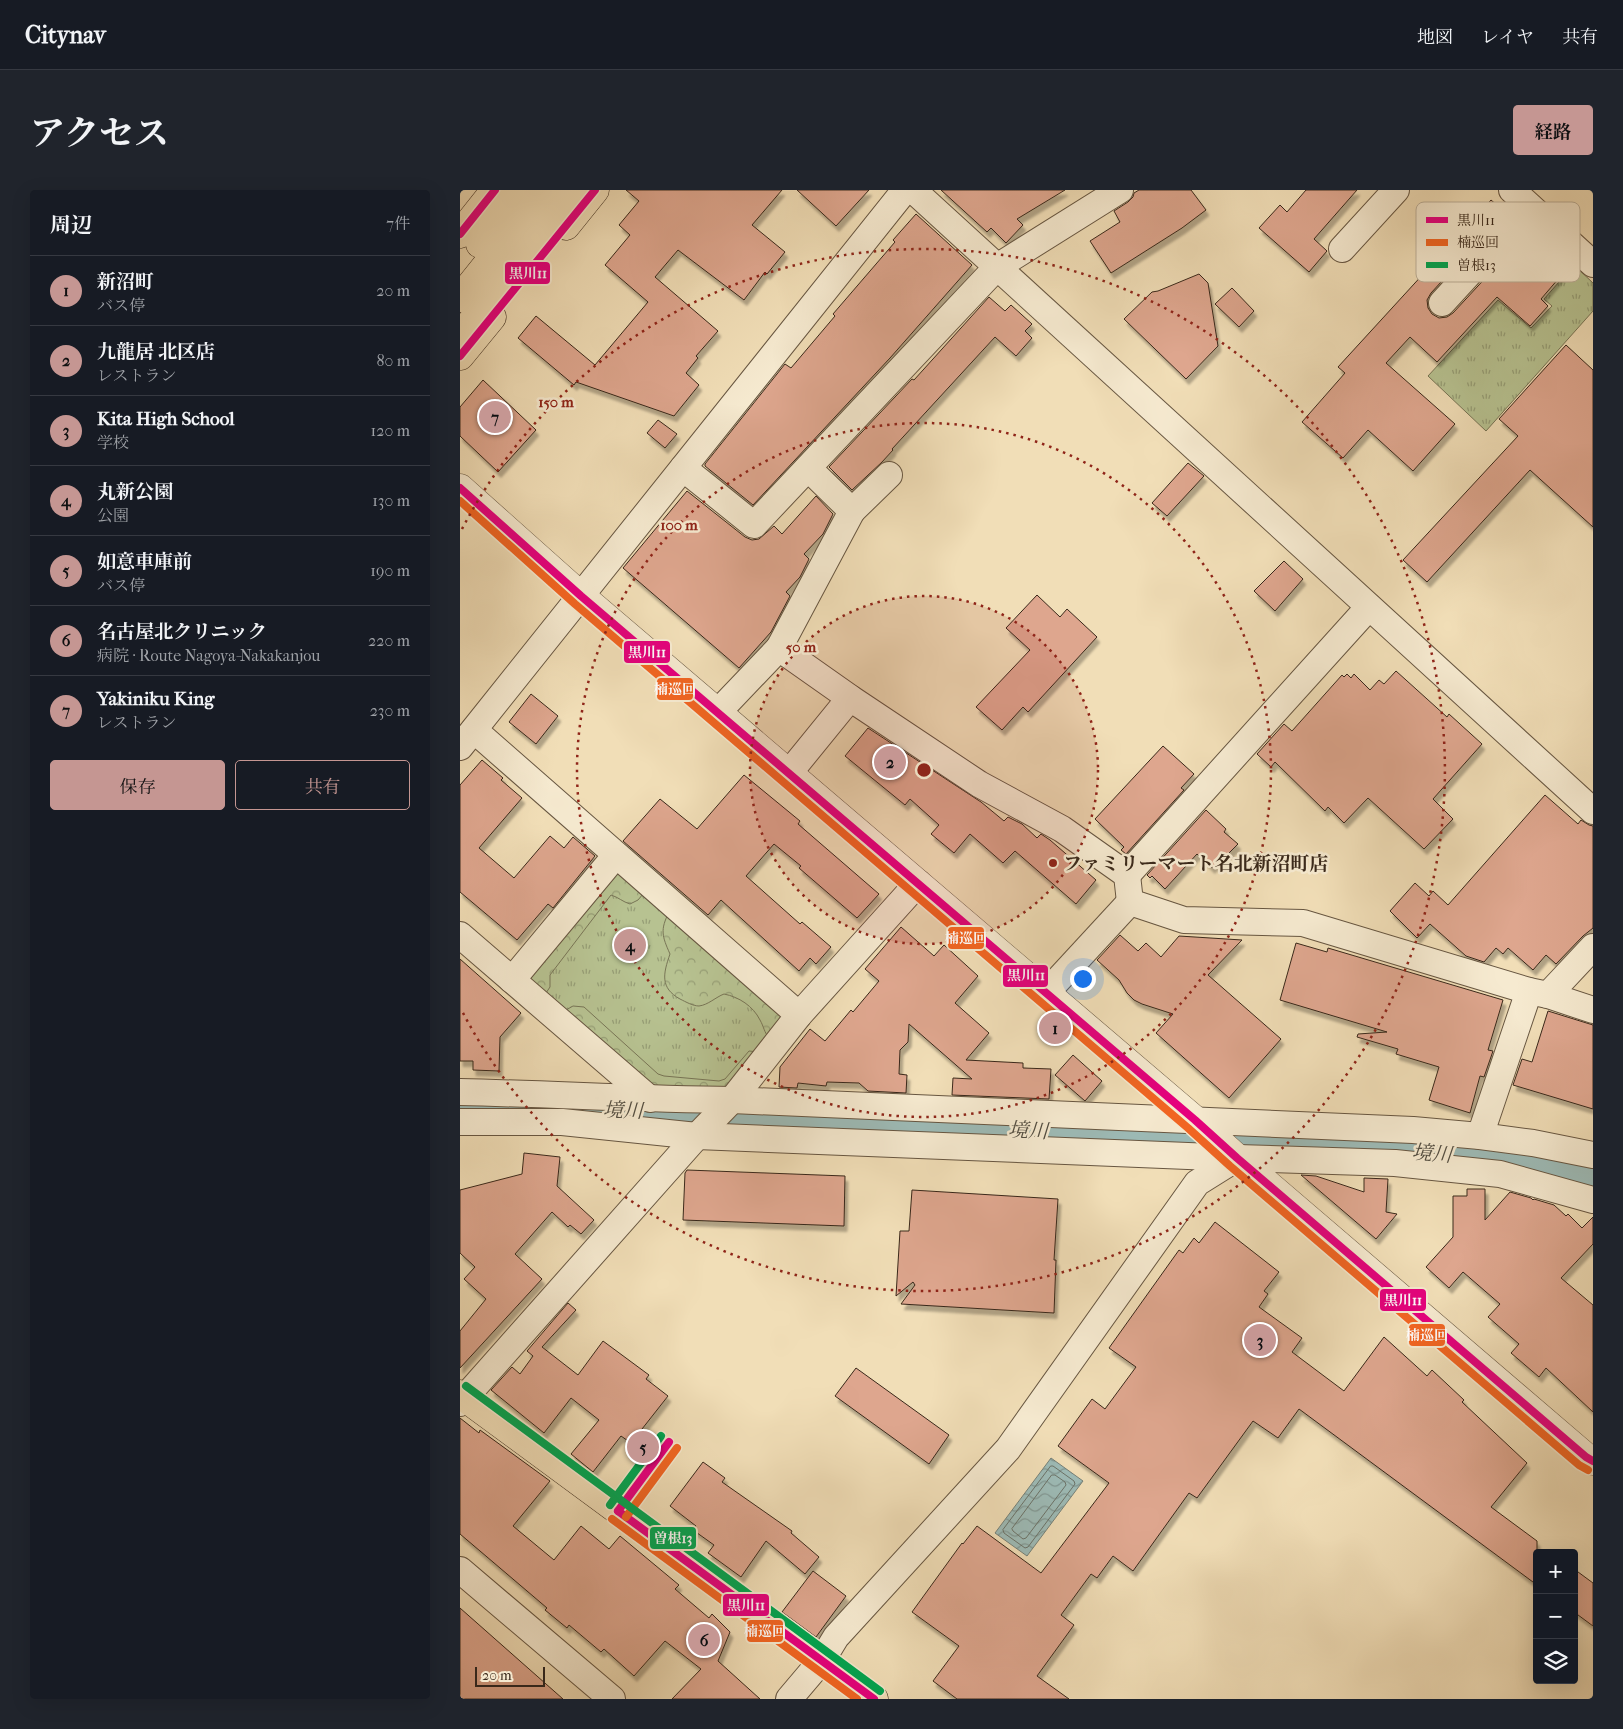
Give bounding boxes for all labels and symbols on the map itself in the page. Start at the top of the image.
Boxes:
legend [1416,202,1580,282]
text: 黒川11 [1457,212,1495,229]
text: 楠巡回 [1457,234,1499,251]
text: 曽根13 [1457,257,1496,274]
line badge: 黒川11 [504,261,551,285]
text: 黒川11 [509,265,547,282]
text: 150 m [538,393,574,411]
pin: 7 [479,398,511,436]
text: 100 m [660,516,698,534]
text: 50 m [786,638,817,656]
line badge: 黒川11 [623,640,671,664]
text: 黒川11 [628,644,666,661]
line badge: 楠巡回 [656,677,694,701]
text: 楠巡回 [654,681,696,698]
pin: 2 [874,743,906,781]
centre of rings [915,761,933,779]
place label: ファミリーマート名北新沼町店 [1063,853,1329,875]
marker: ファミリーマート名北新沼町店 [1047,857,1059,869]
pin: 4 [614,926,646,964]
line badge: 楠巡回 [947,926,985,950]
text: 楠巡回 [945,930,987,947]
line badge: 黒川11 [1002,964,1049,988]
your location [1070,966,1096,992]
text: 黒川11 [1007,967,1045,984]
pin: 1 [1039,1009,1071,1047]
water label: 境川 [603,1098,645,1123]
water label: 境川 [1007,1118,1051,1143]
water label: 境川 [1411,1140,1455,1167]
line badge: 黒川11 [1379,1288,1427,1312]
text: 黒川11 [1384,1292,1422,1309]
pin: 3 [1244,1321,1276,1359]
line badge: 楠巡回 [1408,1323,1446,1347]
text: 楠巡回 [1406,1327,1448,1344]
pin: 5 [627,1428,659,1466]
line badge: 曽根13 [649,1526,697,1550]
text: 曽根13 [654,1530,693,1547]
line badge: 黒川11 [722,1593,770,1617]
text: 黒川11 [727,1597,765,1614]
line badge: 楠巡回 [746,1619,784,1643]
pin: 6 [688,1621,720,1659]
text: 楠巡回 [744,1623,786,1640]
scale bar [475,1664,545,1687]

